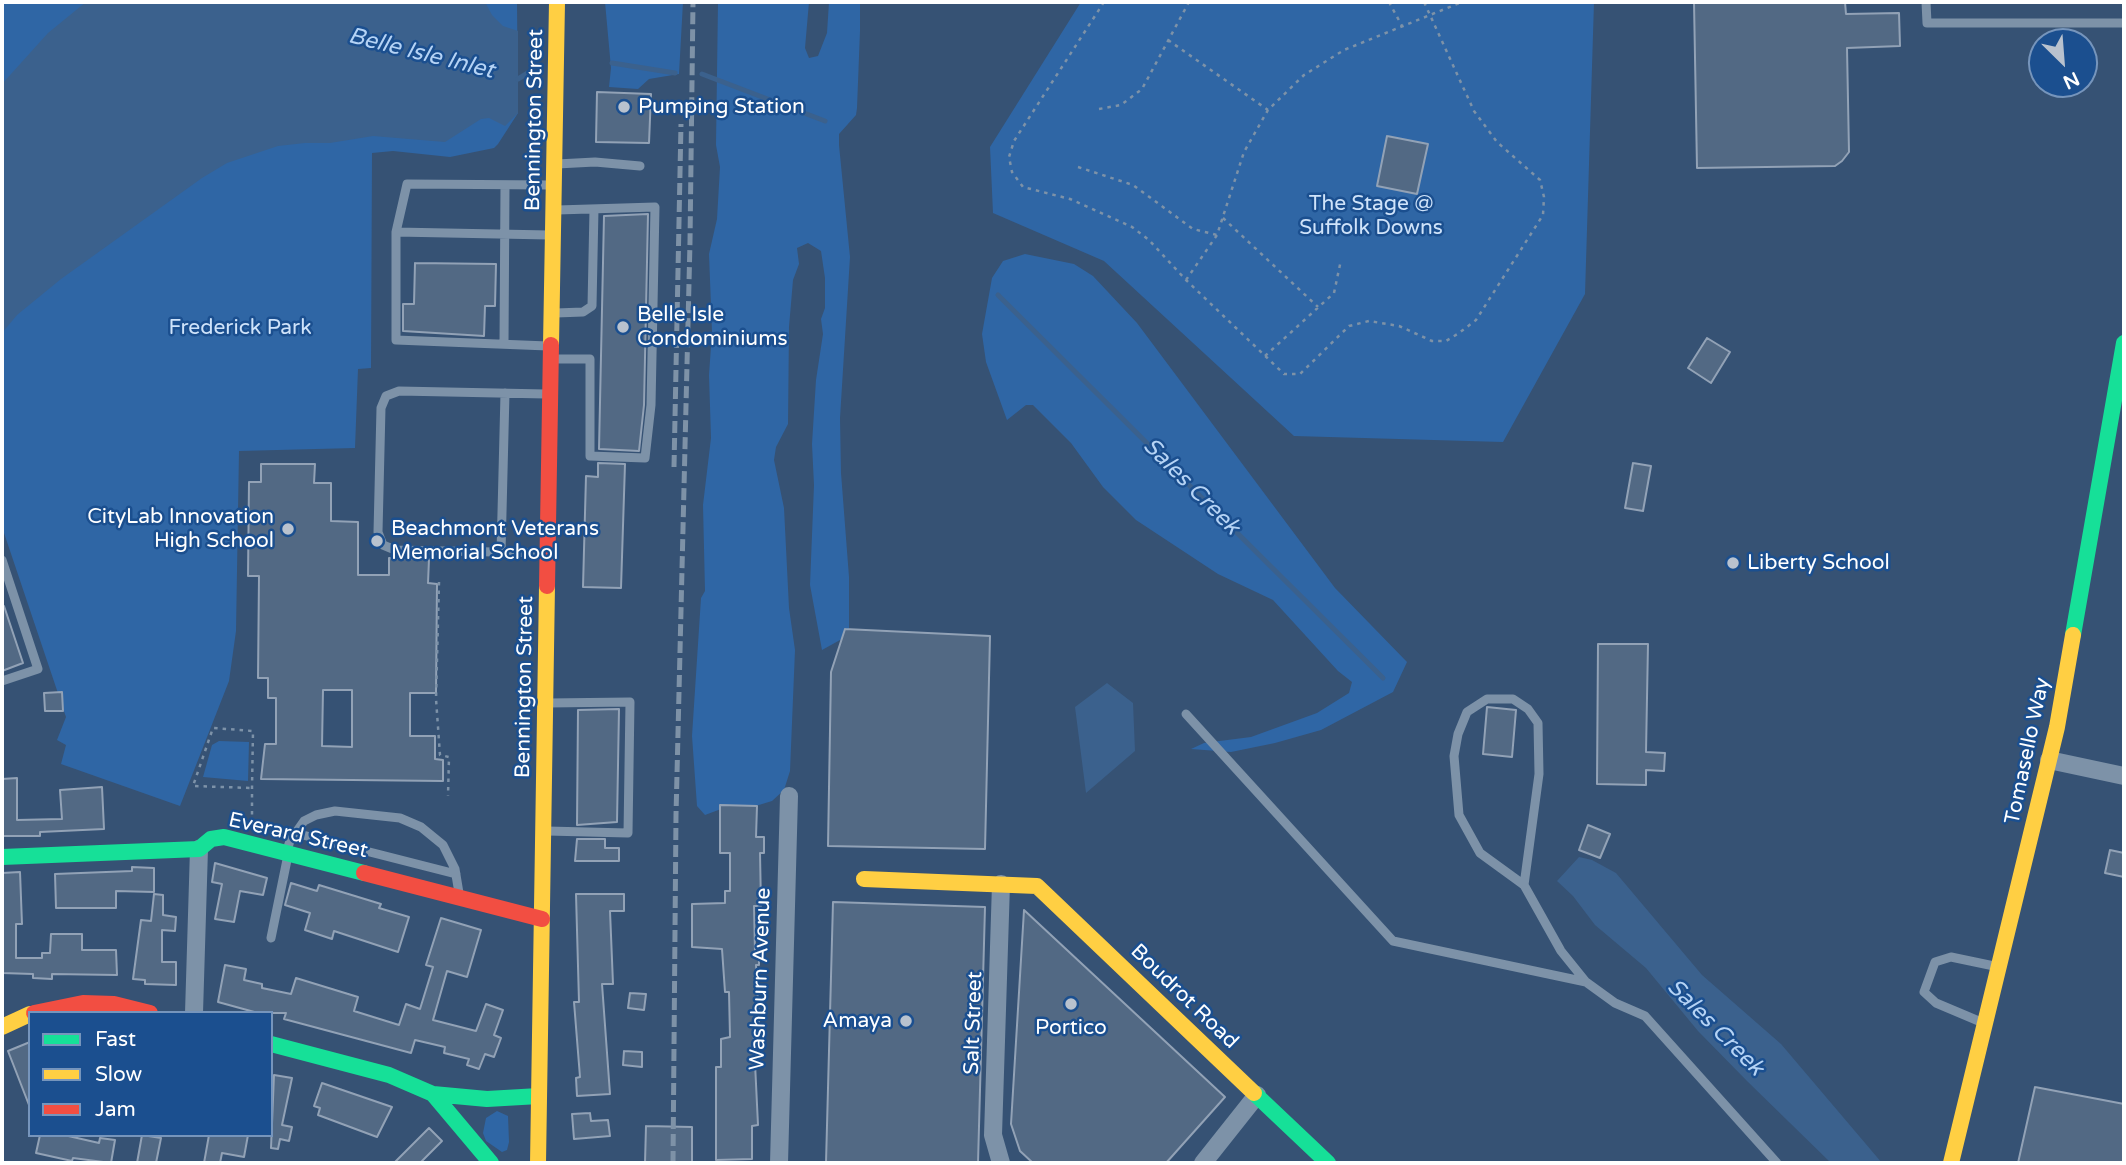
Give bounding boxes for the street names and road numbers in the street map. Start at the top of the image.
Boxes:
street label: Bennington Street [521,29,549,211]
street label: Bennington Street [511,596,539,778]
street label: Tomasello Way [2000,675,2056,827]
street label: Everard Street [226,808,370,864]
street label: Washburn Avenue [745,887,777,1071]
street label: Boudrot Road [1125,939,1243,1055]
street label: Salt Street [960,971,988,1075]

